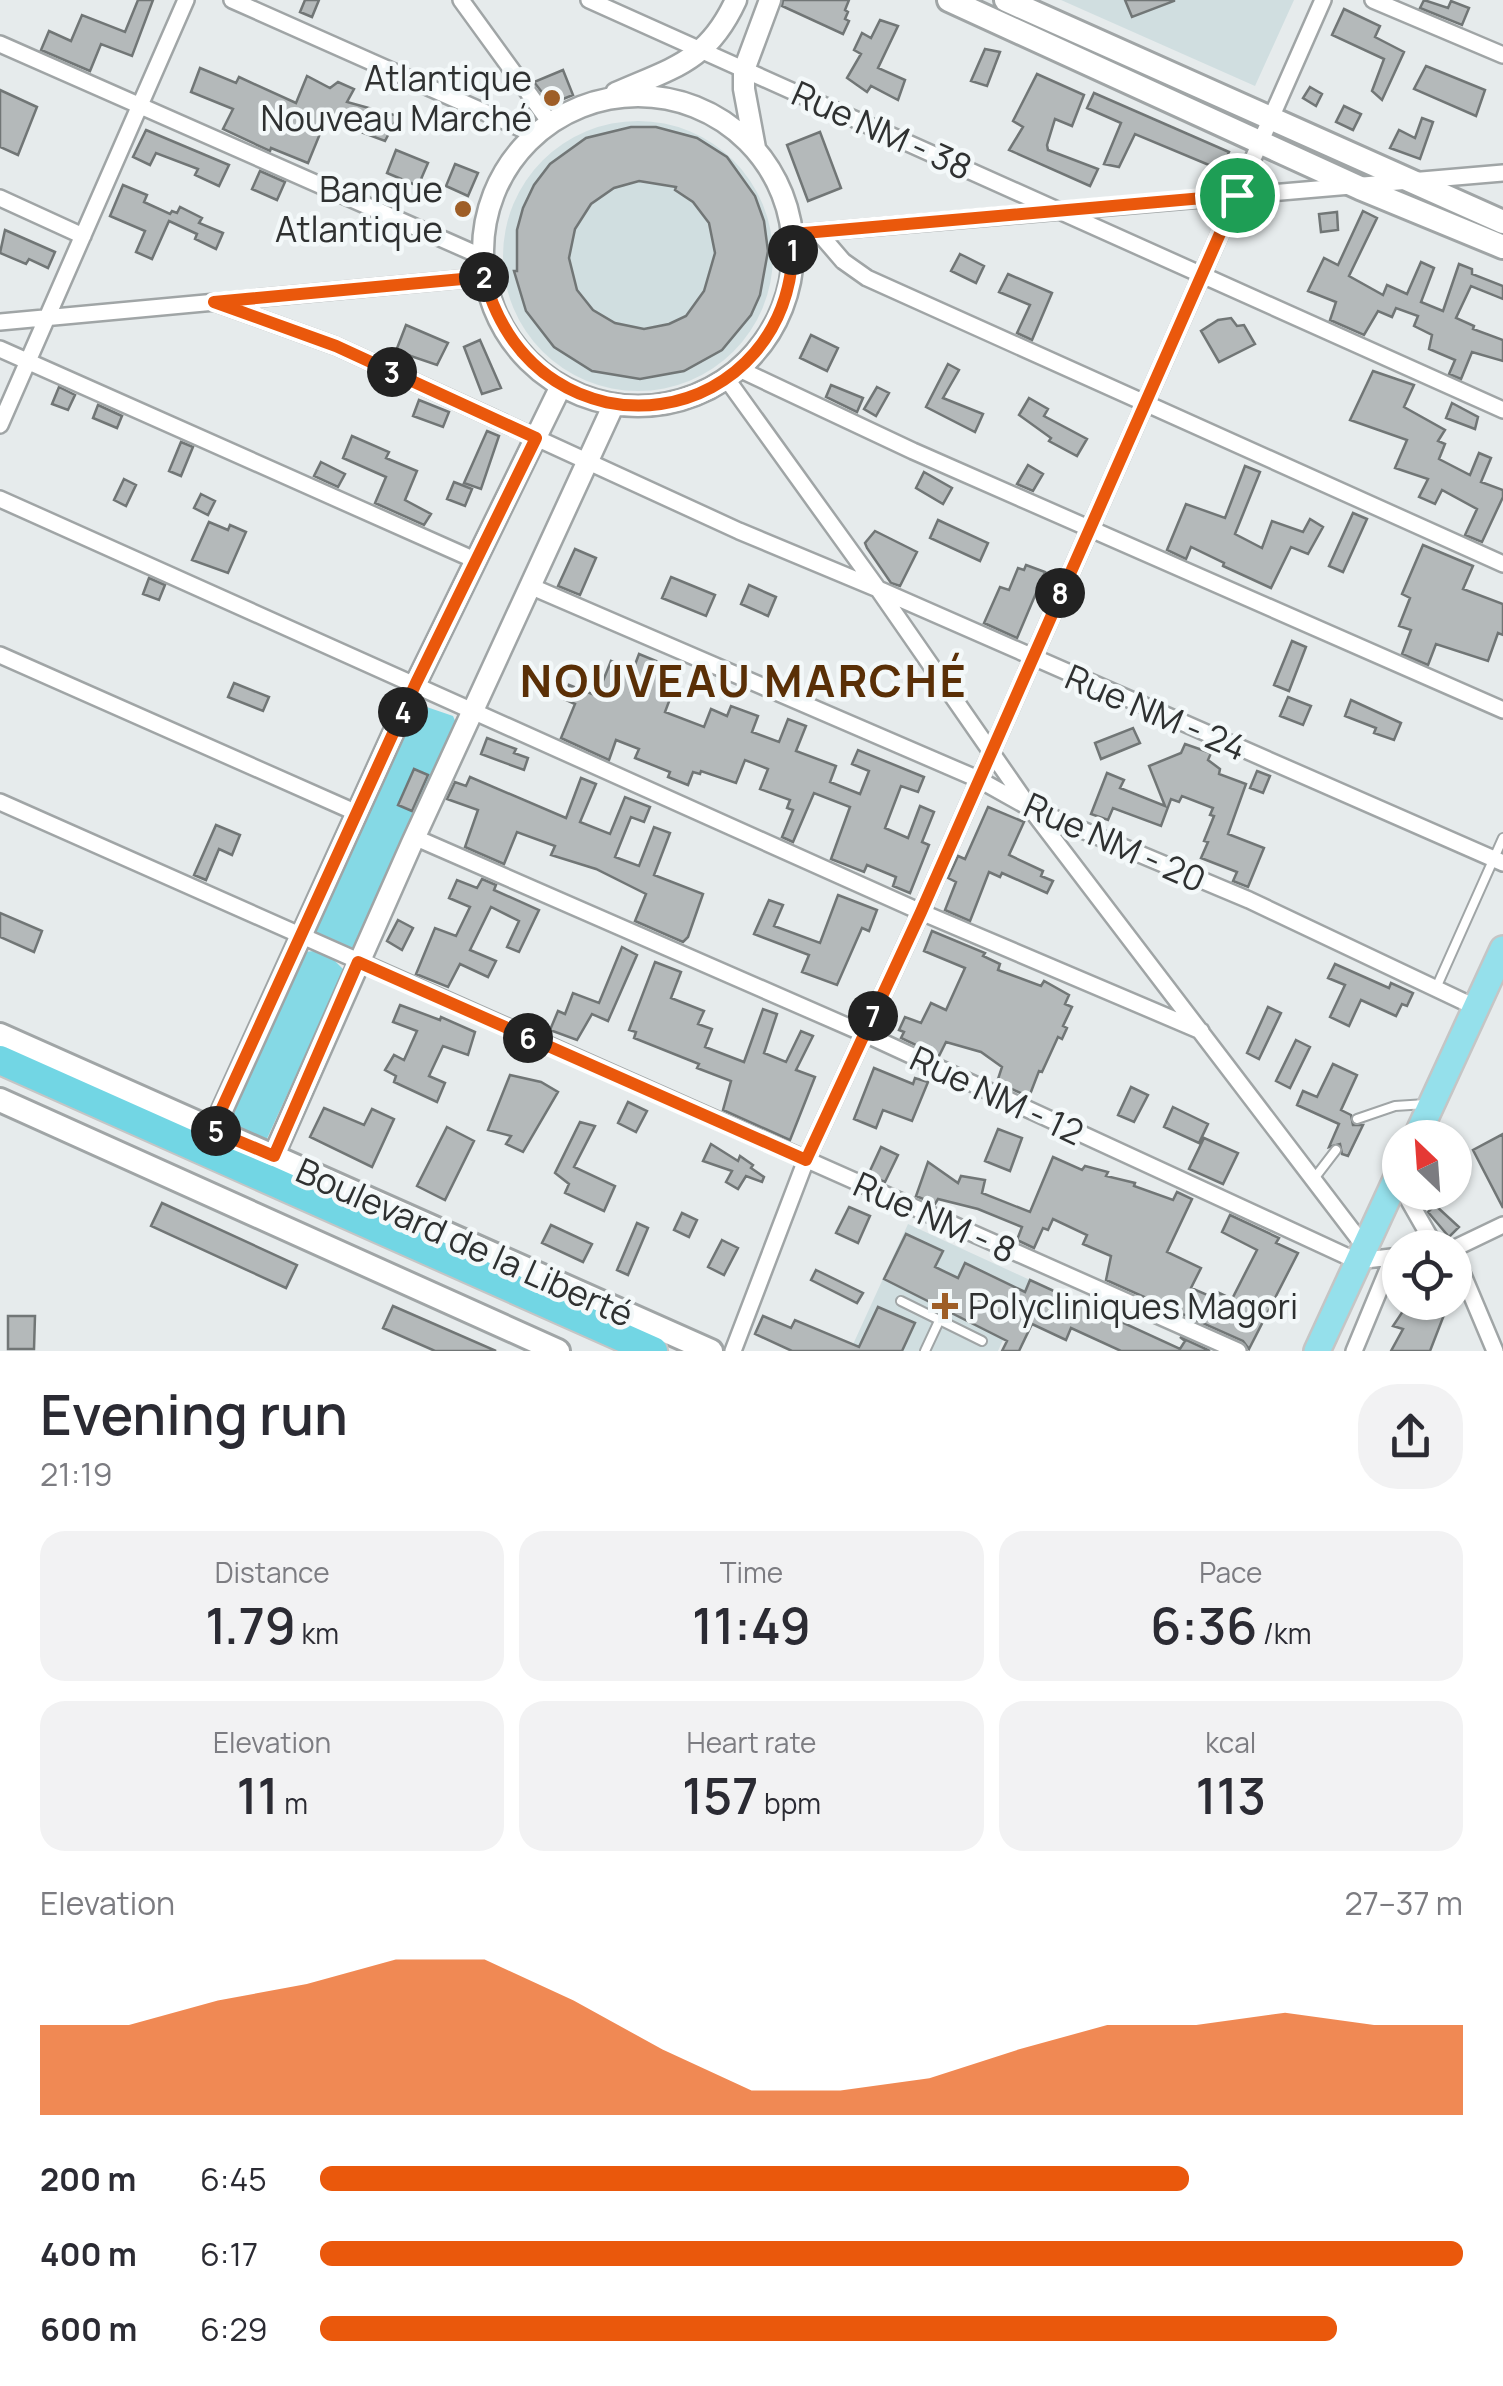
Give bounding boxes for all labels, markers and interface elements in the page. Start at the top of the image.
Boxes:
place label: Atlantique Nouveau Marché [260,54,532,142]
street label: Rue NM - 38 [785,69,979,191]
marker: Atlantique Nouveau Marché [541,87,563,109]
pin [1195,153,1280,238]
place label: Banque Atlantique [275,165,443,253]
icon: arrive [1210,168,1265,223]
marker: Banque Atlantique [452,198,474,220]
pin: 1 [768,225,818,275]
text: 1 [787,231,799,269]
pin: 2 [459,252,509,302]
text: 2 [476,258,492,296]
pin: 3 [367,347,417,397]
text: 3 [384,353,400,391]
pin: 8 [1035,568,1085,618]
text: 8 [1051,574,1069,612]
district label: NOUVEAU MARCHÉ [520,649,968,711]
street label: Rue NM - 24 [1058,652,1254,772]
pin: 4 [378,687,428,737]
text: 4 [394,693,412,731]
street label: Rue NM - 20 [1017,781,1213,903]
pin: 7 [848,991,898,1041]
text: 7 [866,997,880,1035]
pin: 6 [503,1013,553,1063]
text: 6 [519,1019,537,1057]
street label: Rue NM - 12 [903,1034,1091,1156]
pin: 5 [191,1106,241,1156]
text: 5 [208,1112,224,1150]
north arrow [1382,1120,1472,1210]
map controls [1382,1120,1472,1320]
street label: Boulevard de la Liberté [289,1146,641,1338]
street label: Rue NM - 8 [846,1160,1024,1274]
button: locate [1382,1230,1472,1320]
place label: Polycliniques Magori [968,1282,1298,1330]
marker: Polycliniques Magori [932,1293,958,1319]
text: Evening run [40,1376,348,1452]
button: share [1358,1384,1463,1489]
text: 21:19 [40,1452,113,1496]
text: Distance [215,1553,330,1591]
text: Time [720,1553,783,1591]
text: Pace [1199,1553,1262,1591]
text: 1.79 [205,1591,296,1659]
text: 11:49 [692,1591,811,1659]
text: 6:36 [1150,1591,1257,1659]
text: km [296,1614,339,1652]
text: /km [1257,1614,1311,1652]
text: Elevation [213,1723,331,1761]
text: Heart rate [687,1723,816,1761]
text: kcal [1205,1723,1256,1761]
text: 11 [236,1761,279,1829]
text: 157 [682,1761,758,1829]
text: 113 [1195,1761,1266,1829]
text: m [279,1784,308,1822]
text: bpm [758,1784,821,1822]
text: Elevation [40,1881,175,1925]
text: 27–37 m [1345,1881,1463,1925]
text: 200 m [40,2157,136,2201]
text: 6:45 [200,2157,267,2201]
text: 400 m [40,2232,137,2276]
text: 6:17 [200,2232,258,2276]
text: 600 m [40,2307,137,2351]
text: 6:29 [200,2307,268,2351]

